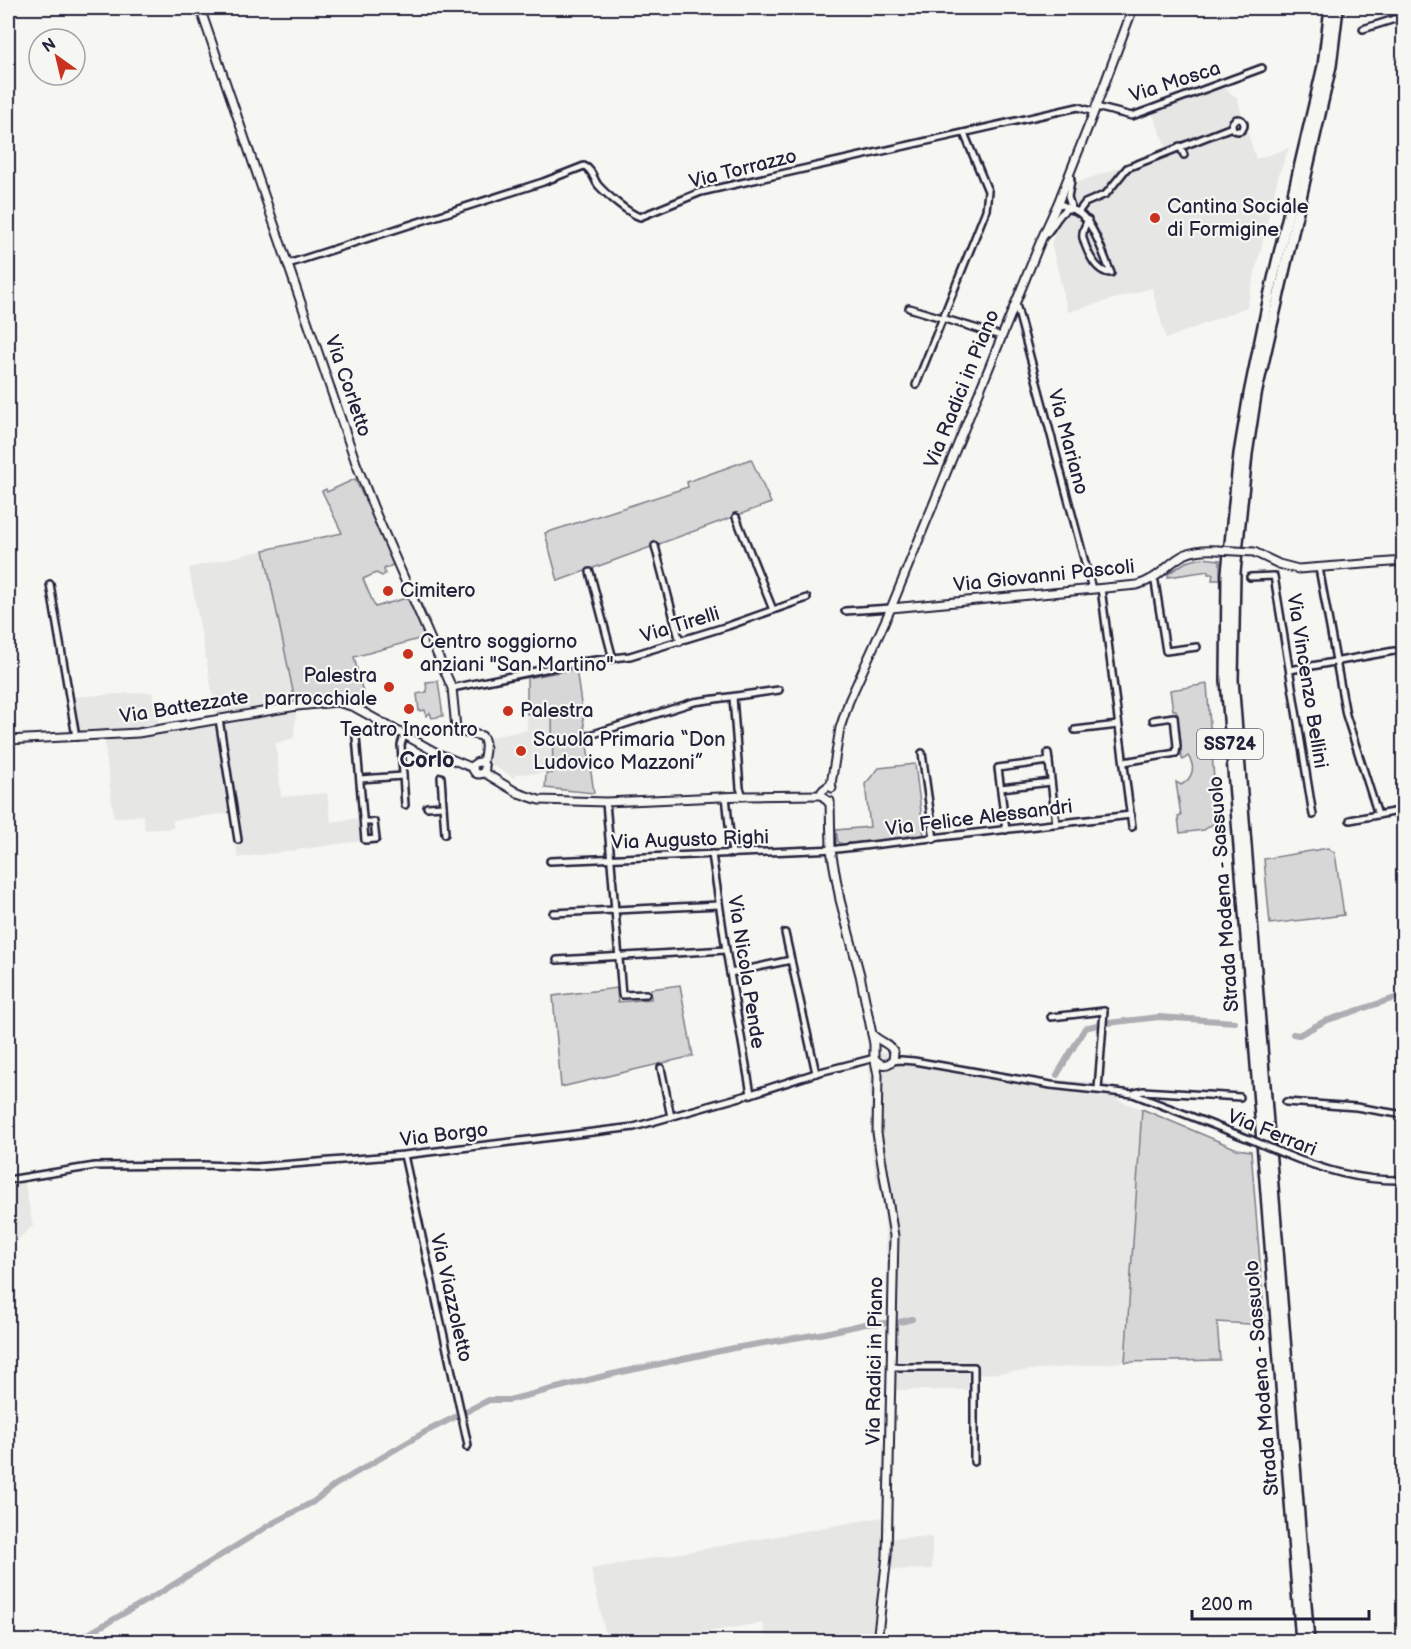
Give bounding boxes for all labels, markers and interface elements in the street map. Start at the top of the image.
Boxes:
north arrow [27,27,87,87]
text: N [39,35,60,57]
street label: Via Mosca [1126,56,1224,108]
street label: Via Torrazzo [687,144,799,194]
place label: Cantina Sociale di Formigine [1167,195,1309,242]
marker: Cantina Sociale di Formigine [1148,211,1162,225]
street label: Via Radici in Piano [919,306,1005,472]
street label: Via Corletto [319,332,377,440]
street label: Via Mariano [1042,387,1094,497]
street label: Via Giovanni Pascoli [952,555,1136,597]
place label: Cimitero [400,579,476,603]
marker: Cimitero [381,584,395,598]
street label: Via Vincenzo Bellini [1281,592,1333,770]
street label: Via Tirelli [638,602,722,648]
place label: Centro soggiorno anziani "San Martino" [420,630,614,677]
marker: Centro soggiorno anziani "San Martino" [401,647,415,661]
place label: Palestra parrocchiale [264,664,377,711]
marker: Palestra parrocchiale [382,680,396,694]
street label: Via Battezzate [118,685,250,729]
place label: Palestra [520,699,593,723]
marker: Teatro Incontro [402,702,416,716]
marker: Palestra [501,704,515,718]
place label: Teatro Incontro [340,718,478,742]
place label: Scuola Primaria “Don Ludovico Mazzoni” [533,728,726,775]
road number: SS724 [1197,729,1263,759]
marker: Scuola Primaria “Don Ludovico Mazzoni” [514,744,528,758]
district label: Corlo [399,747,455,774]
street label: Strada Modena - Sassuolo [1204,775,1244,1013]
street label: Via Felice Alessandri [884,795,1074,841]
street label: Via Augusto Righi [611,825,769,855]
street label: Via Nicola Pende [722,894,770,1050]
street label: Via Ferrari [1224,1104,1320,1162]
street label: Via Borgo [399,1118,489,1152]
street label: Via Viazzoletto [425,1231,477,1365]
street label: Strada Modena - Sassuolo [1240,1259,1284,1497]
street label: Via Radici in Piano [862,1276,888,1446]
scale bar [1192,1583,1369,1621]
text: 200 m [1201,1594,1253,1615]

